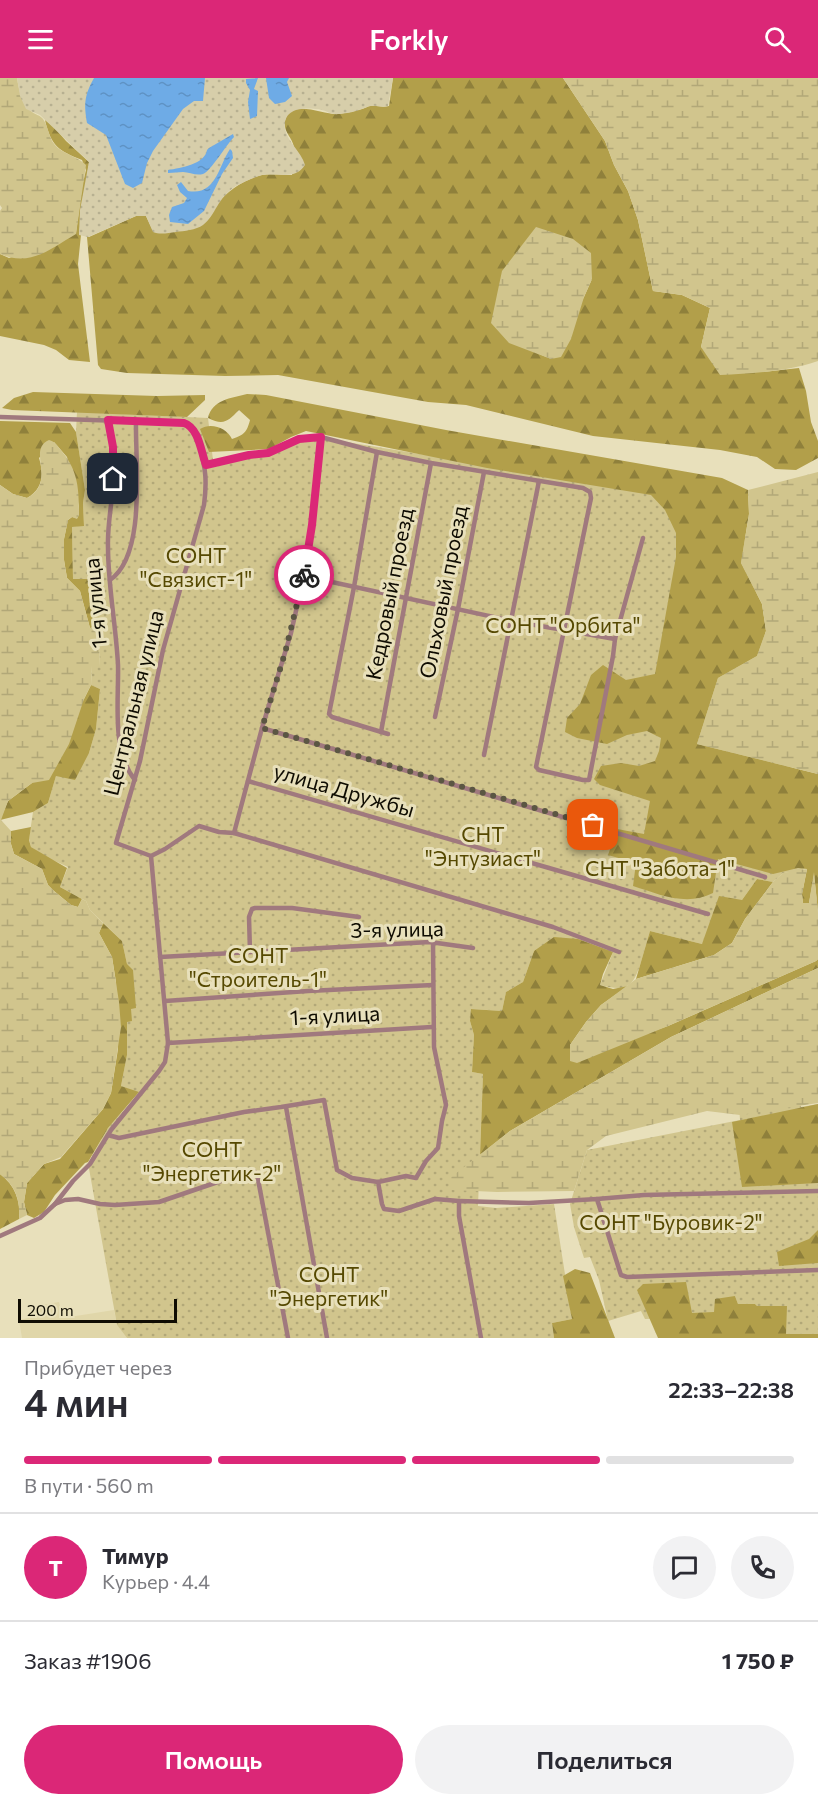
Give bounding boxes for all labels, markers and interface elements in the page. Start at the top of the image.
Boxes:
icon: menu [24,23,57,56]
text: Forkly [369,23,449,56]
icon: search [761,23,794,56]
pin [87,453,138,504]
icon: home [96,462,129,495]
street label: Ольховый проезд [414,503,472,680]
street label: Кедровый проезд [360,506,417,682]
park label: СОНТ "Связист-1" [140,542,252,591]
courier [274,545,334,605]
street label: 1-я улица [78,557,111,649]
icon: bike [288,559,321,592]
street label: Центральная улица [97,607,168,798]
park label: СОНТ "Орбита" [485,612,641,637]
street label: улица Дружбы [271,758,418,822]
pin [567,799,618,850]
icon: bag [576,808,609,841]
park label: СНТ "Энтузиаст" [425,821,541,870]
park label: СНТ "Забота-1" [585,855,735,880]
street label: 3-я улица [350,915,444,942]
park label: СОНТ "Строитель-1" [189,942,327,991]
street label: 1-я улица [289,1000,381,1029]
park label: СОНТ "Энергетик-2" [143,1136,281,1185]
park label: СОНТ "Буровик-2" [579,1209,763,1234]
park label: СОНТ "Энергетик" [270,1261,388,1310]
scale bar [18,1296,177,1324]
text: 200 m [27,1300,74,1319]
text: Прибудет через [24,1355,172,1379]
text: 22:33–22:38 [668,1376,794,1403]
text: 4 мин [24,1377,129,1425]
text: В пути · 560 m [24,1473,154,1497]
button: chat [653,1536,716,1599]
button: phone [731,1536,794,1599]
text: Тимур [102,1542,169,1569]
text: Т [48,1554,63,1581]
text: Курьер · 4.4 [102,1569,210,1593]
text: Заказ #1906 [24,1647,152,1674]
text: 1 750 ₽ [722,1647,794,1674]
button: Помощь [24,1725,403,1794]
button: Поделиться [415,1725,794,1794]

